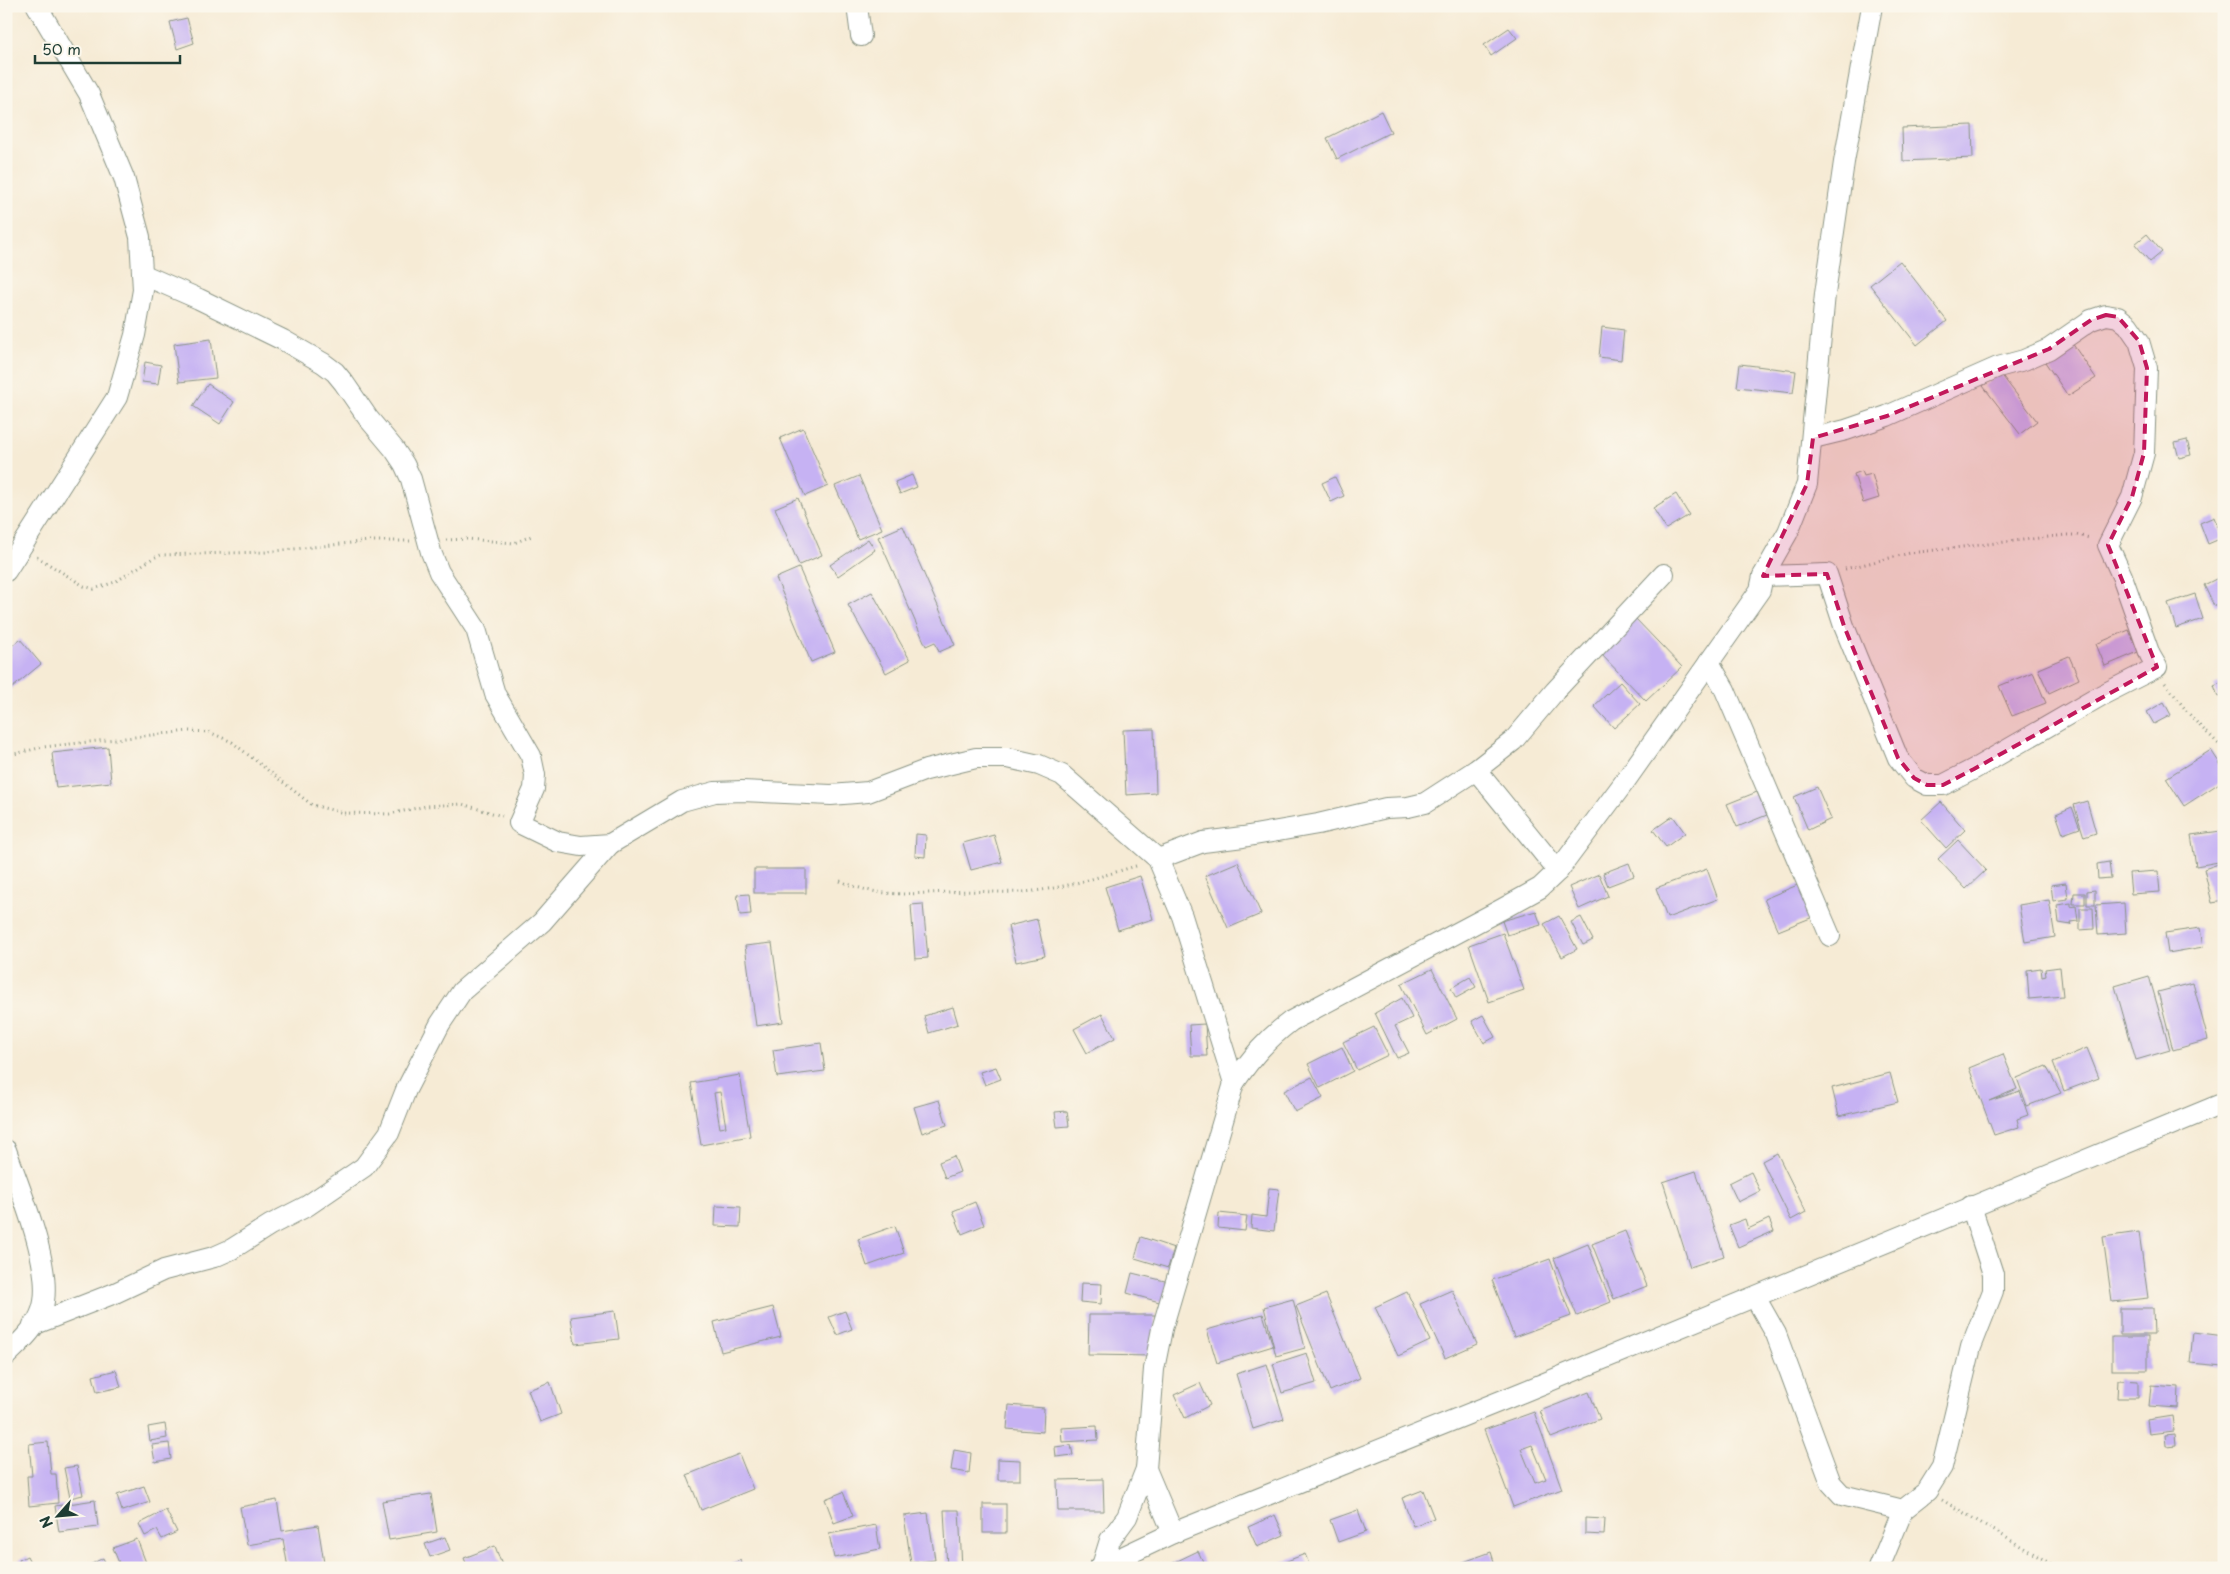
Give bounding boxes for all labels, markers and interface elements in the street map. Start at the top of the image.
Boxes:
scale bar [35,32,180,64]
text: 50 m [42,37,81,60]
north arrow [32,1492,82,1542]
text: N [34,1512,58,1532]

